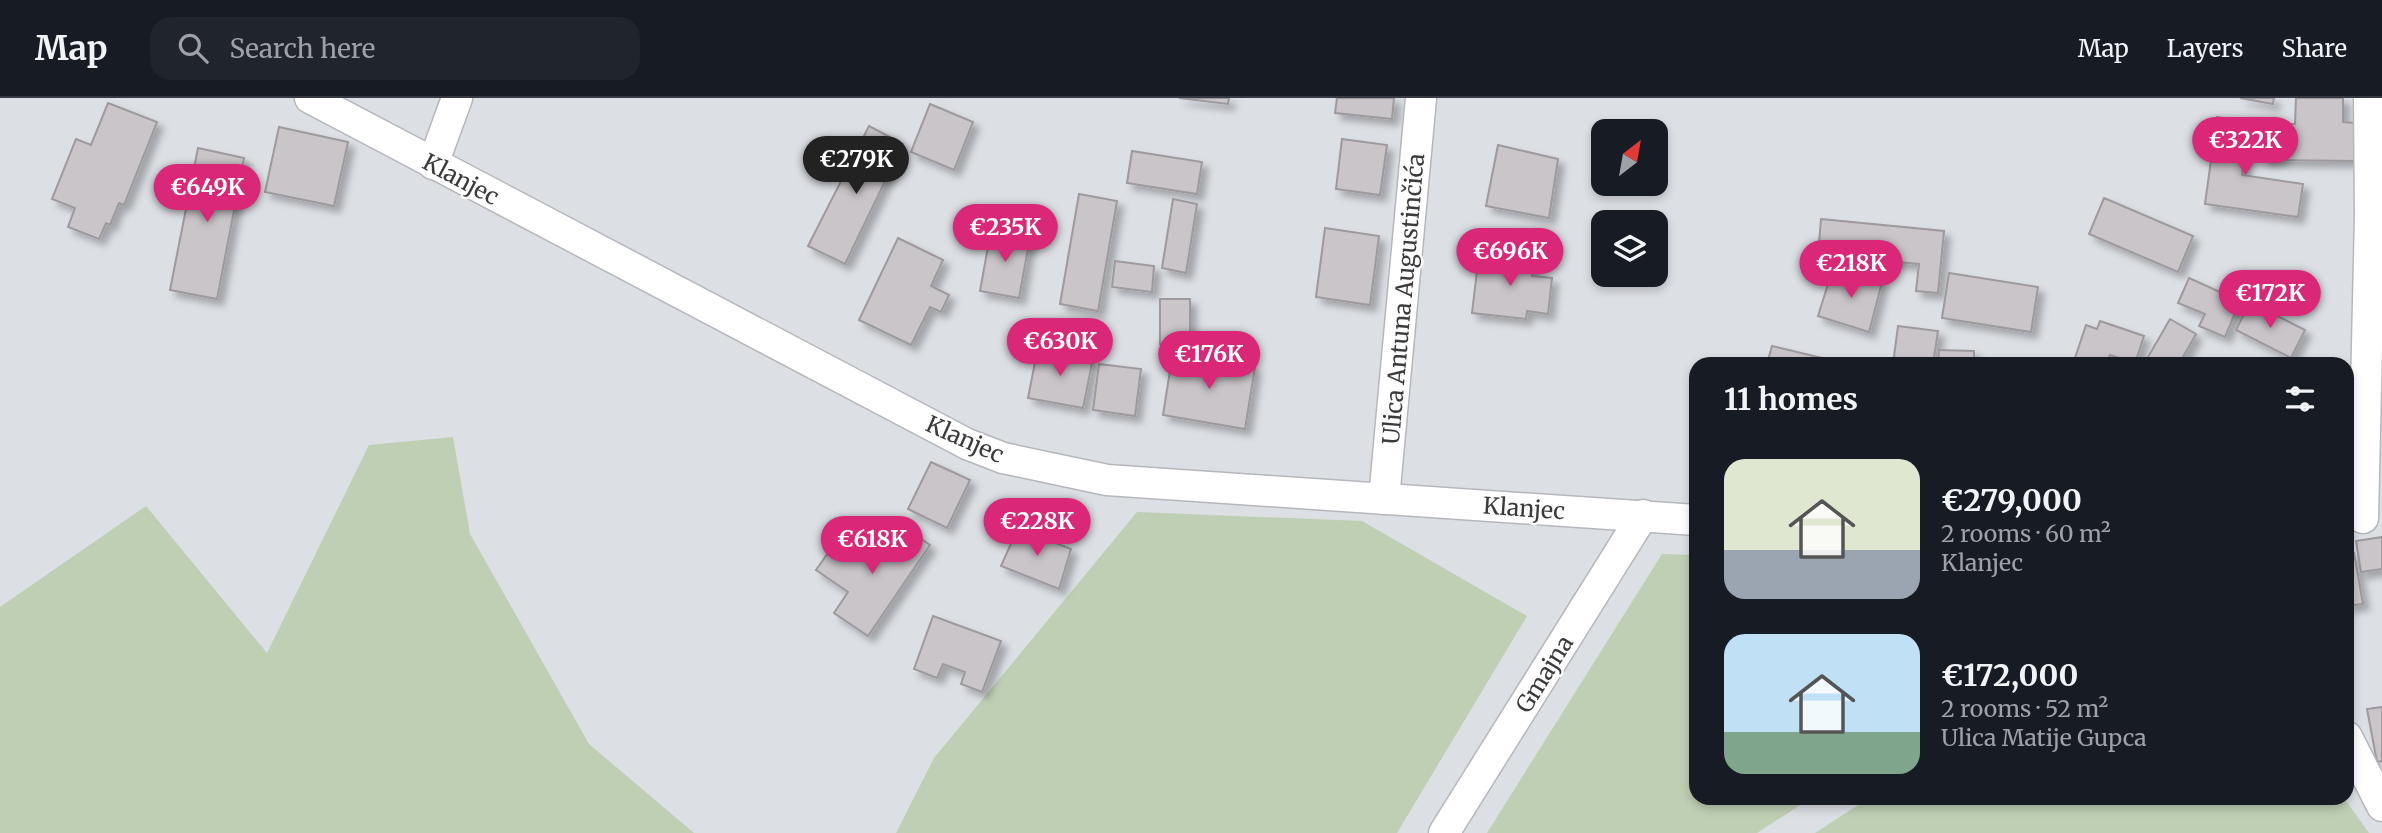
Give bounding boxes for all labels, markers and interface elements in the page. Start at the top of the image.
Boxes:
search box [150,17,640,80]
text: Map [35,28,108,69]
icon: search [174,29,212,67]
text: Search here [230,32,375,65]
text: Map [2078,33,2129,64]
text: Layers [2167,33,2243,64]
text: Share [2281,33,2347,64]
pin: €322K [2196,118,2294,177]
north arrow [1591,119,1668,196]
map controls [1591,119,1668,287]
text: €322K [2208,125,2282,154]
pin: €279K [807,136,905,196]
text: €279K [819,144,893,173]
street label: Klanjec [418,147,504,211]
street label: Ulica Antuna Augustinčića [1376,152,1430,446]
pin: €649K [158,164,256,224]
text: €649K [170,172,244,201]
pin: €235K [956,204,1054,264]
button: layers [1591,210,1668,287]
text: €235K [969,212,1041,241]
pin: €696K [1461,228,1559,288]
text: €696K [1472,236,1548,265]
pin: €218K [1802,240,1900,300]
text: €218K [1815,248,1887,277]
pin: €172K [2221,271,2319,330]
text: €172K [2235,278,2305,307]
pin: €630K [1011,318,1109,378]
text: €630K [1023,326,1097,355]
pin: €176K [1160,331,1258,391]
text: €176K [1174,339,1244,368]
text: 11 homes [1724,380,1858,418]
icon: filters [2281,380,2319,418]
street label: Klanjec [922,409,1008,469]
text: €279,000 [1941,481,2082,519]
icon: home [1780,487,1864,571]
street label: Klanjec [1482,491,1566,525]
pin: €228K [988,498,1086,558]
text: €228K [1000,506,1074,535]
pin: €618K [823,517,921,576]
text: 2 rooms · 60 m² [1941,519,2111,548]
text: €618K [837,524,907,553]
text: Klanjec [1941,548,2023,577]
street label: Gmajna [1509,630,1579,718]
text: €172,000 [1941,656,2078,694]
icon: home [1780,662,1864,746]
text: 2 rooms · 52 m² [1941,694,2108,723]
text: Ulica Matije Gupca [1941,723,2147,752]

